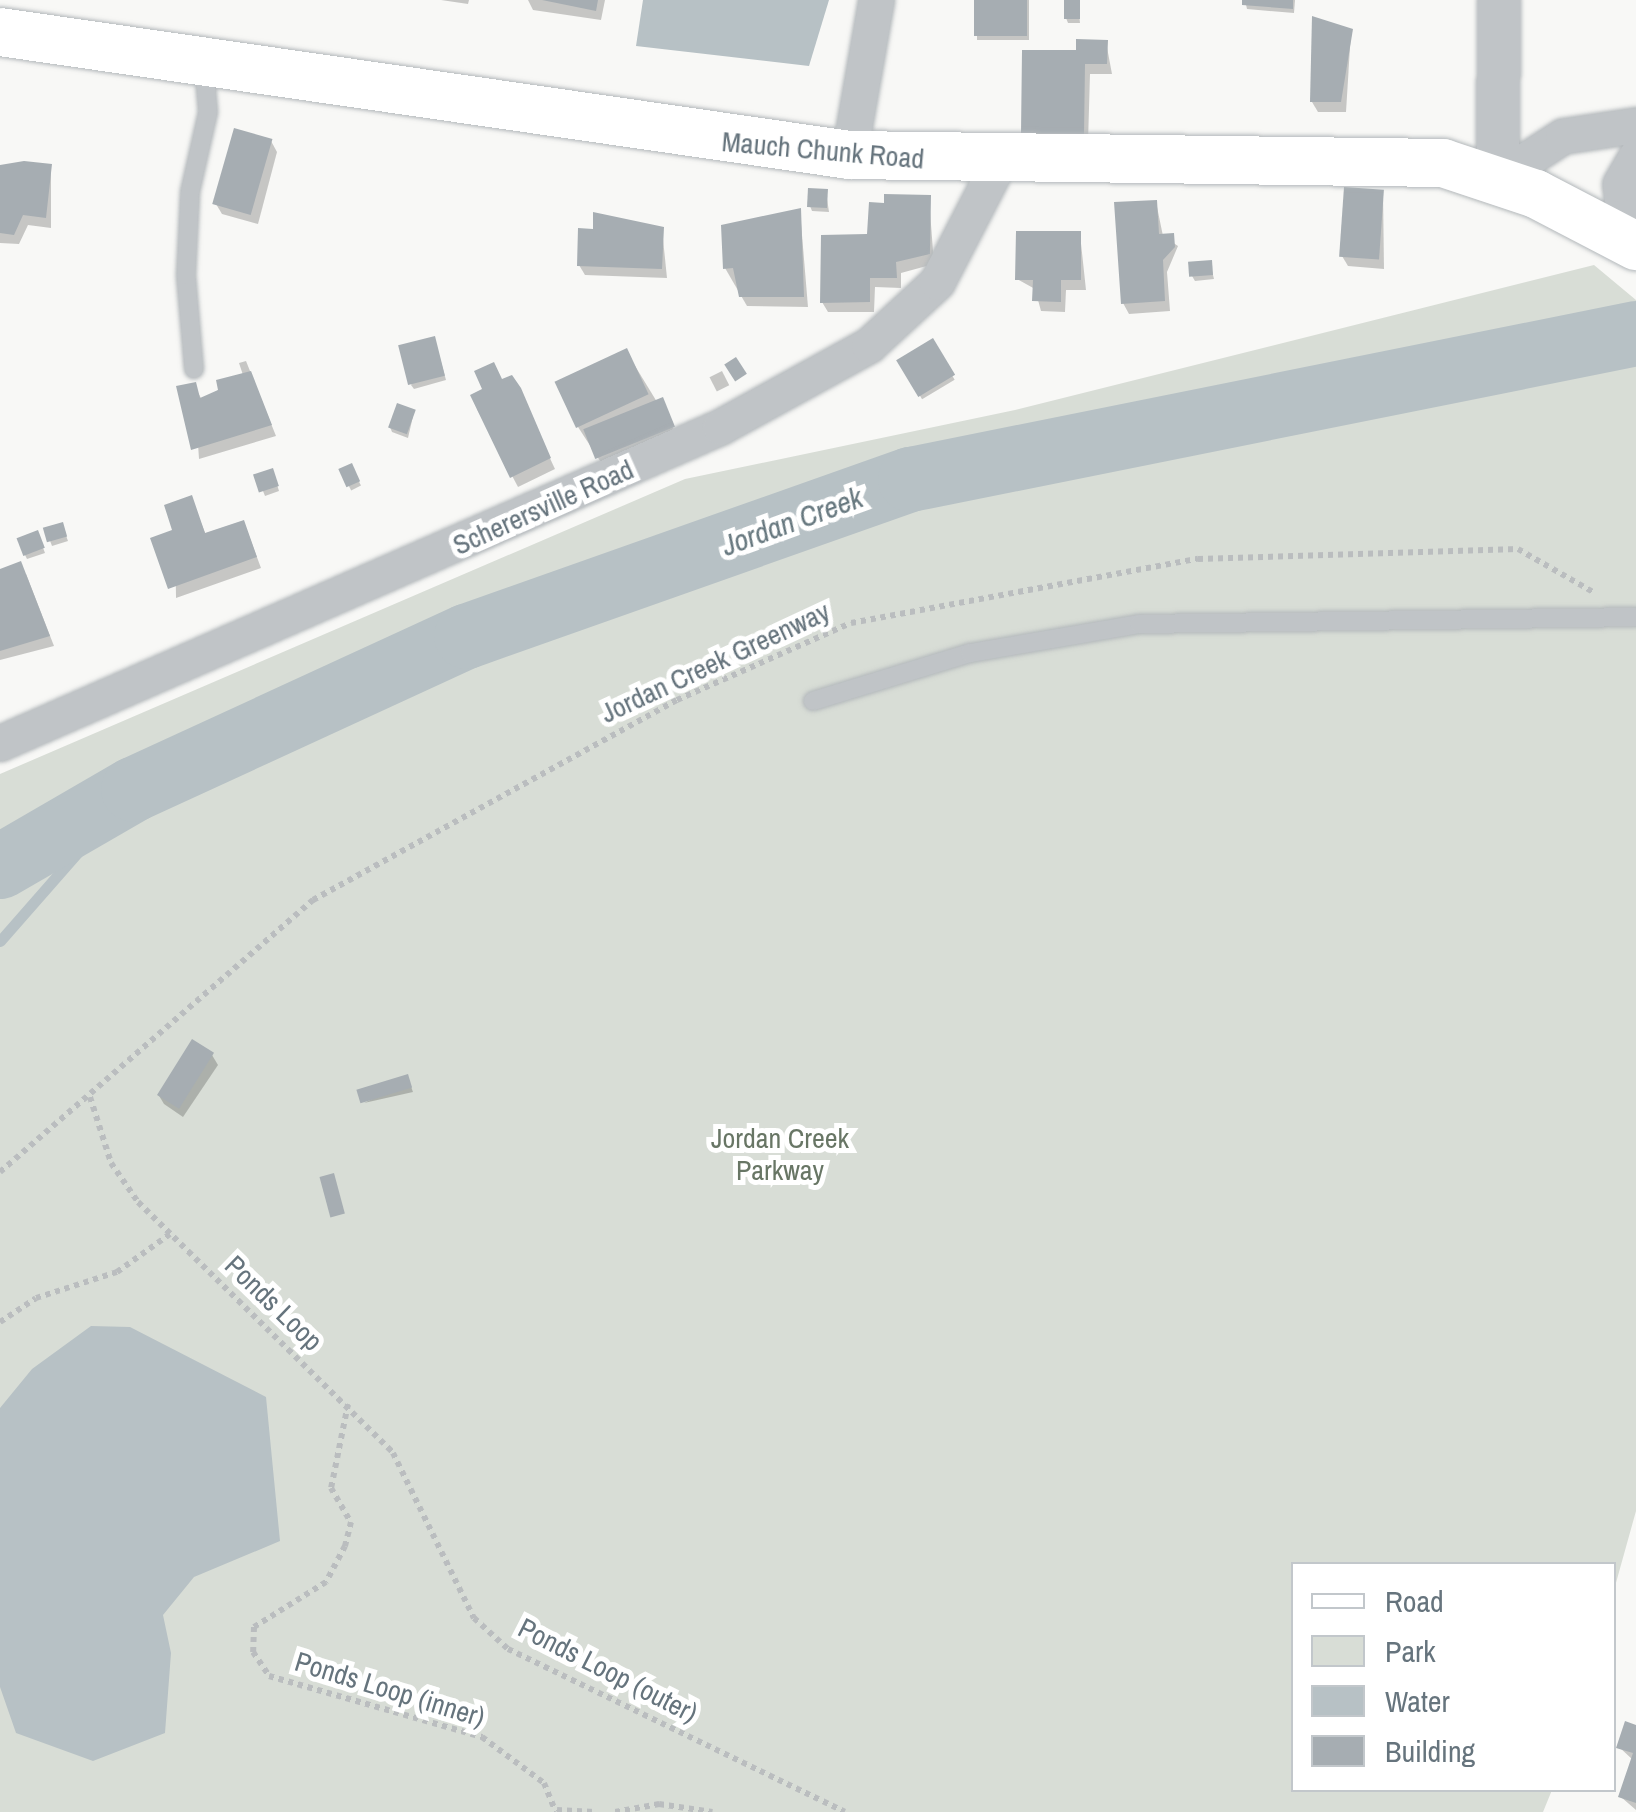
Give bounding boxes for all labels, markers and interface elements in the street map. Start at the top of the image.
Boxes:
street label: Mauch Chunk Road [720,124,926,176]
street label: Scherersville Road [448,452,638,562]
water label: Jordan Creek [716,479,868,563]
street label: Jordan Creek Greenway [595,594,835,730]
park label: Jordan Creek Parkway [711,1121,849,1187]
street label: Ponds Loop [218,1248,330,1358]
legend [1291,1562,1616,1792]
text: Road [1385,1581,1444,1621]
street label: Ponds Loop (outer) [513,1610,703,1730]
text: Park [1385,1631,1436,1671]
street label: Ponds Loop (inner) [291,1644,489,1734]
text: Water [1385,1681,1450,1721]
text: Building [1385,1731,1475,1771]

